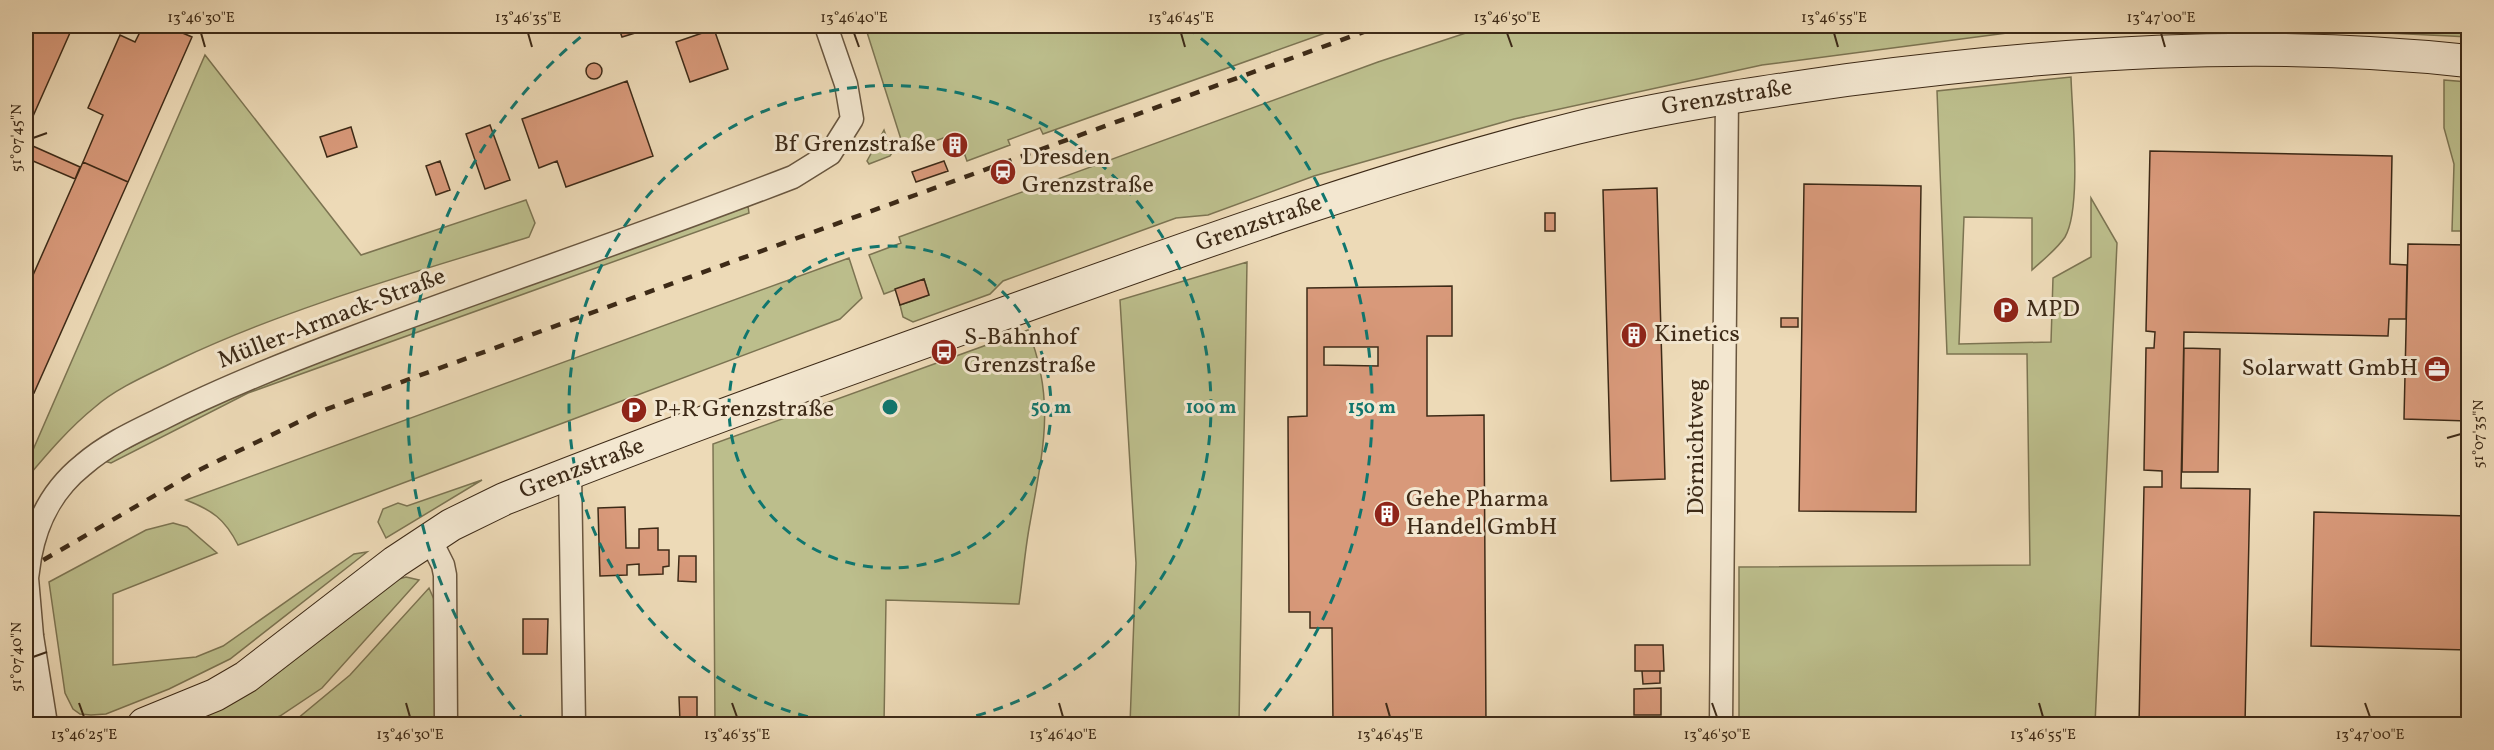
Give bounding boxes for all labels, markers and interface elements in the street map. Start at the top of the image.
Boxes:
text: 13°46'30"E [167,8,235,29]
text: 13°46'35"E [495,8,561,29]
text: 13°46'40"E [820,8,888,29]
text: 13°46'45"E [1148,8,1214,29]
text: 13°46'50"E [1473,8,1541,29]
text: 13°46'55"E [1801,8,1867,29]
text: 13°47'00"E [2126,8,2196,29]
street label: Grenzstraße [1659,71,1795,125]
text: 51°07'45"N [7,104,28,172]
place label: Bf Grenzstraße [774,128,936,162]
building icon: Bf Grenzstraße [940,130,970,160]
place label: Dresden Grenzstraße [1022,141,1154,203]
station icon: Dresden Grenzstraße [988,157,1018,187]
street label: Grenzstraße [1191,186,1327,262]
street label: Müller-Armack-Straße [213,260,451,378]
place label: MPD [2026,293,2080,327]
parking icon: MPD [1991,295,2021,325]
place label: Kinetics [1654,318,1740,352]
building icon: Kinetics [1619,320,1649,350]
place label: S-Bahnhof Grenzstraße [964,321,1096,383]
bus stop icon: S-Bahnhof Grenzstraße [929,337,959,367]
place label: Solarwatt GmbH [2241,352,2418,386]
office icon: Solarwatt GmbH [2422,354,2452,384]
street label: Dörnichtweg [1680,379,1714,515]
place label: P+R Grenzstraße [654,393,834,427]
parking icon: P+R Grenzstraße [619,395,649,425]
text: 50 m [1031,396,1071,421]
text: 100 m [1186,396,1236,421]
text: 150 m [1348,396,1396,421]
centre of rings [880,397,900,417]
text: 51°07'35"N [2469,400,2490,468]
street label: Grenzstraße [514,430,650,508]
place label: Gehe Pharma Handel GmbH [1406,483,1557,545]
building icon: Gehe Pharma Handel GmbH [1372,499,1402,529]
text: 51°07'40"N [7,622,28,692]
text: 13°46'25"E [51,725,117,746]
text: 13°46'30"E [376,725,444,746]
text: 13°46'35"E [704,725,770,746]
text: 13°46'40"E [1029,725,1097,746]
text: 13°46'45"E [1357,725,1423,746]
text: 13°46'50"E [1683,725,1751,746]
text: 13°46'55"E [2010,725,2076,746]
text: 13°47'00"E [2335,725,2405,746]

